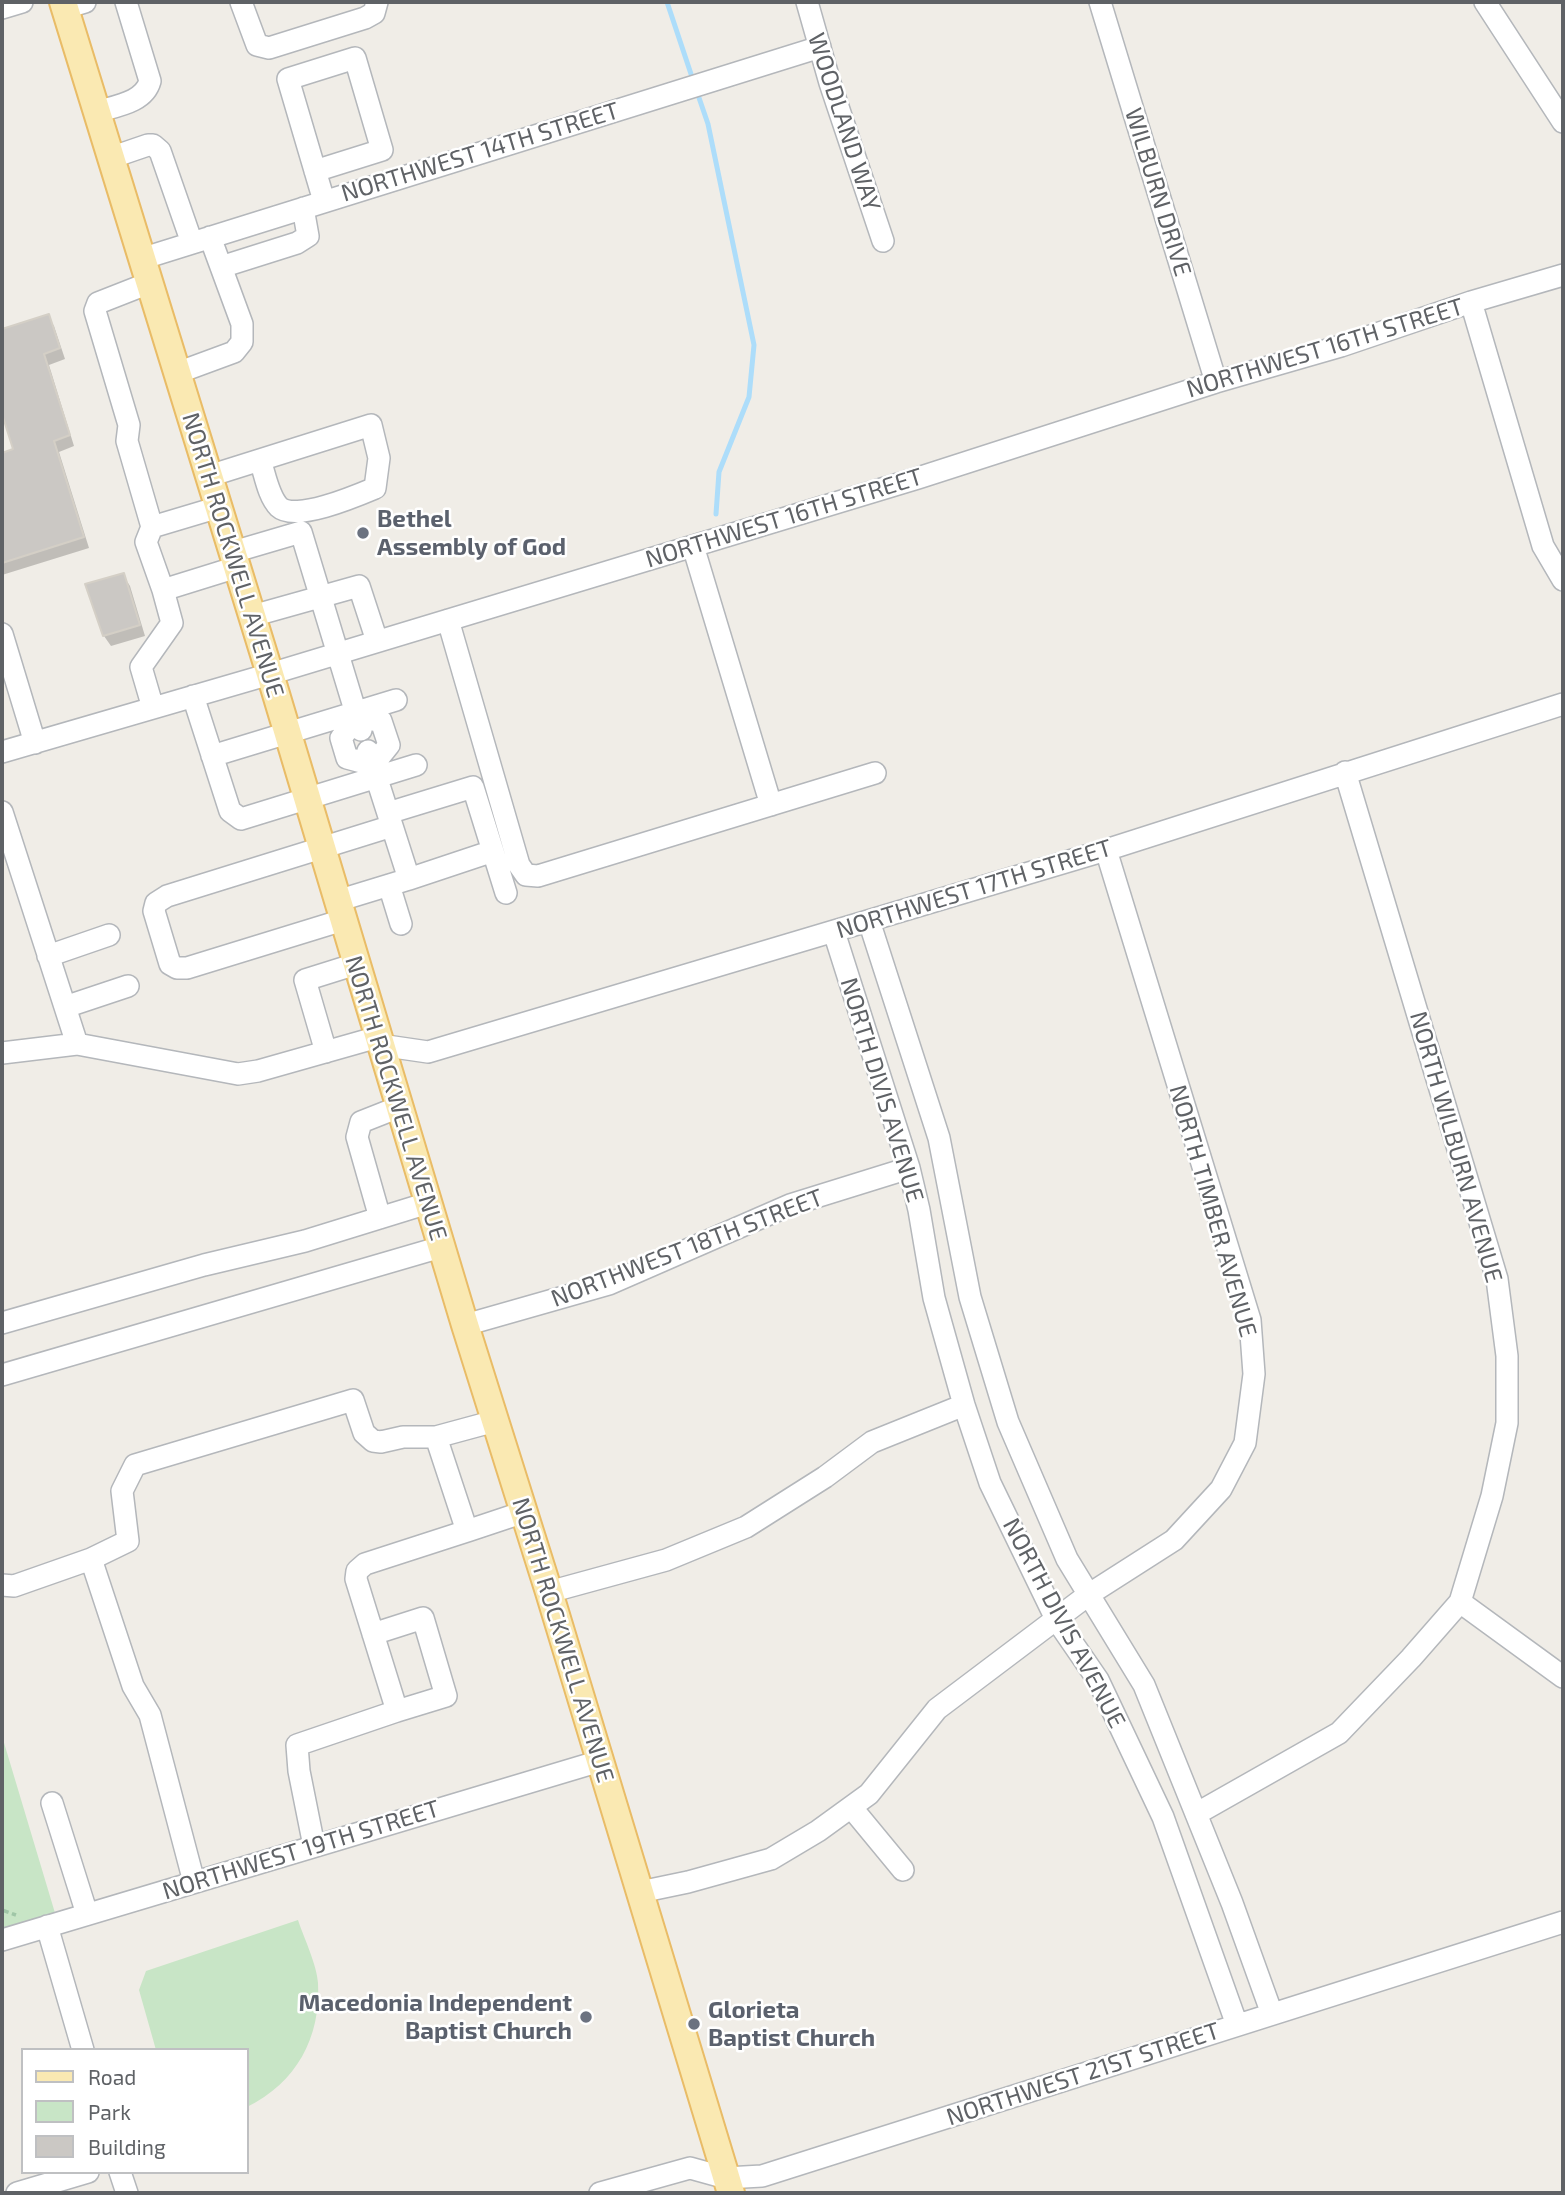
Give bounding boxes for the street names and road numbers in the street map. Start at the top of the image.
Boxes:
street label: WOODLAND WAY [802,29,886,215]
street label: NORTHWEST 14TH STREET [338,96,622,208]
street label: WILBURN DRIVE [1119,104,1197,280]
street label: NORTHWEST 16TH STREET [1183,292,1467,404]
street label: NORTH ROCKWELL AVENUE [176,409,290,701]
street label: NORTHWEST 16TH STREET [642,462,926,574]
street label: NORTHWEST 17TH STREET [833,833,1115,945]
street label: NORTH ROCKWELL AVENUE [339,952,453,1244]
street label: NORTH DIVIS AVENUE [834,974,930,1206]
street label: NORTH WILBURN AVENUE [1403,1008,1509,1286]
street label: NORTH TIMBER AVENUE [1163,1082,1263,1340]
street label: NORTHWEST 18TH STREET [547,1183,827,1313]
street label: NORTH ROCKWELL AVENUE [506,1494,620,1786]
street label: NORTH DIVIS AVENUE [997,1513,1131,1733]
street label: NORTHWEST 19TH STREET [159,1794,443,1906]
street label: NORTHWEST 21ST STREET [943,2016,1223,2132]

